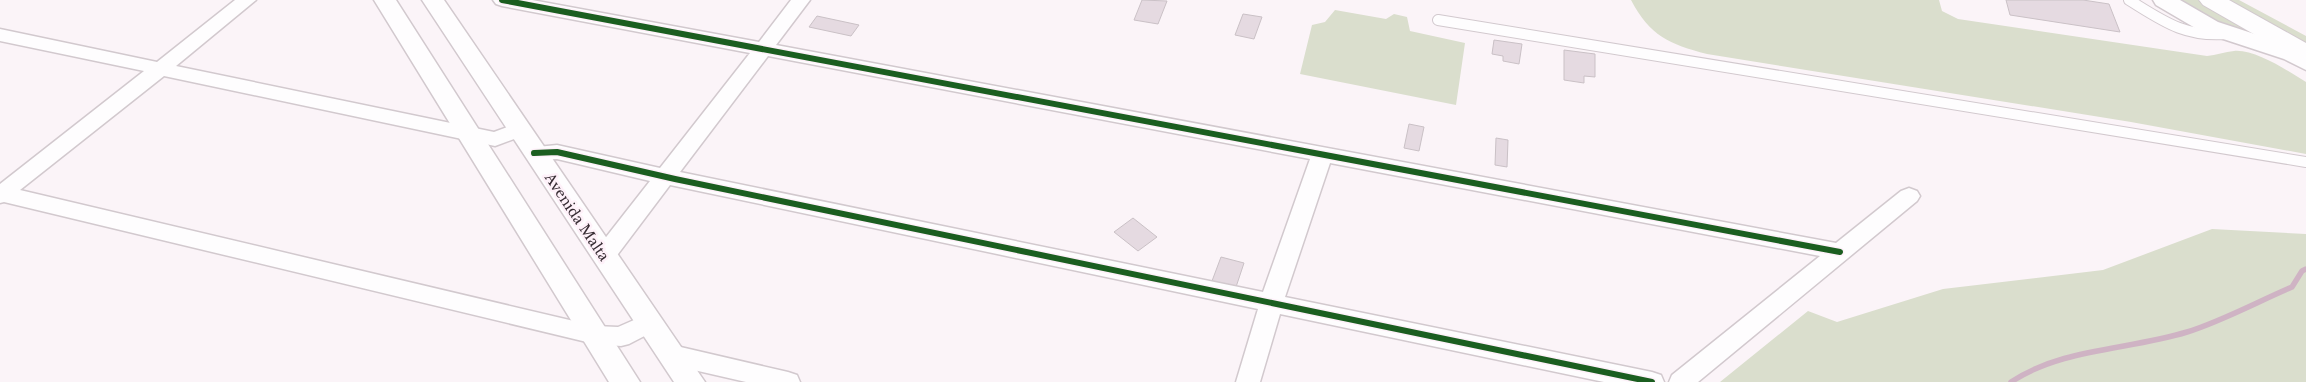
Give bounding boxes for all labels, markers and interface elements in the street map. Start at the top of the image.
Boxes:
street label: Avenida Malta [540,169,613,265]

